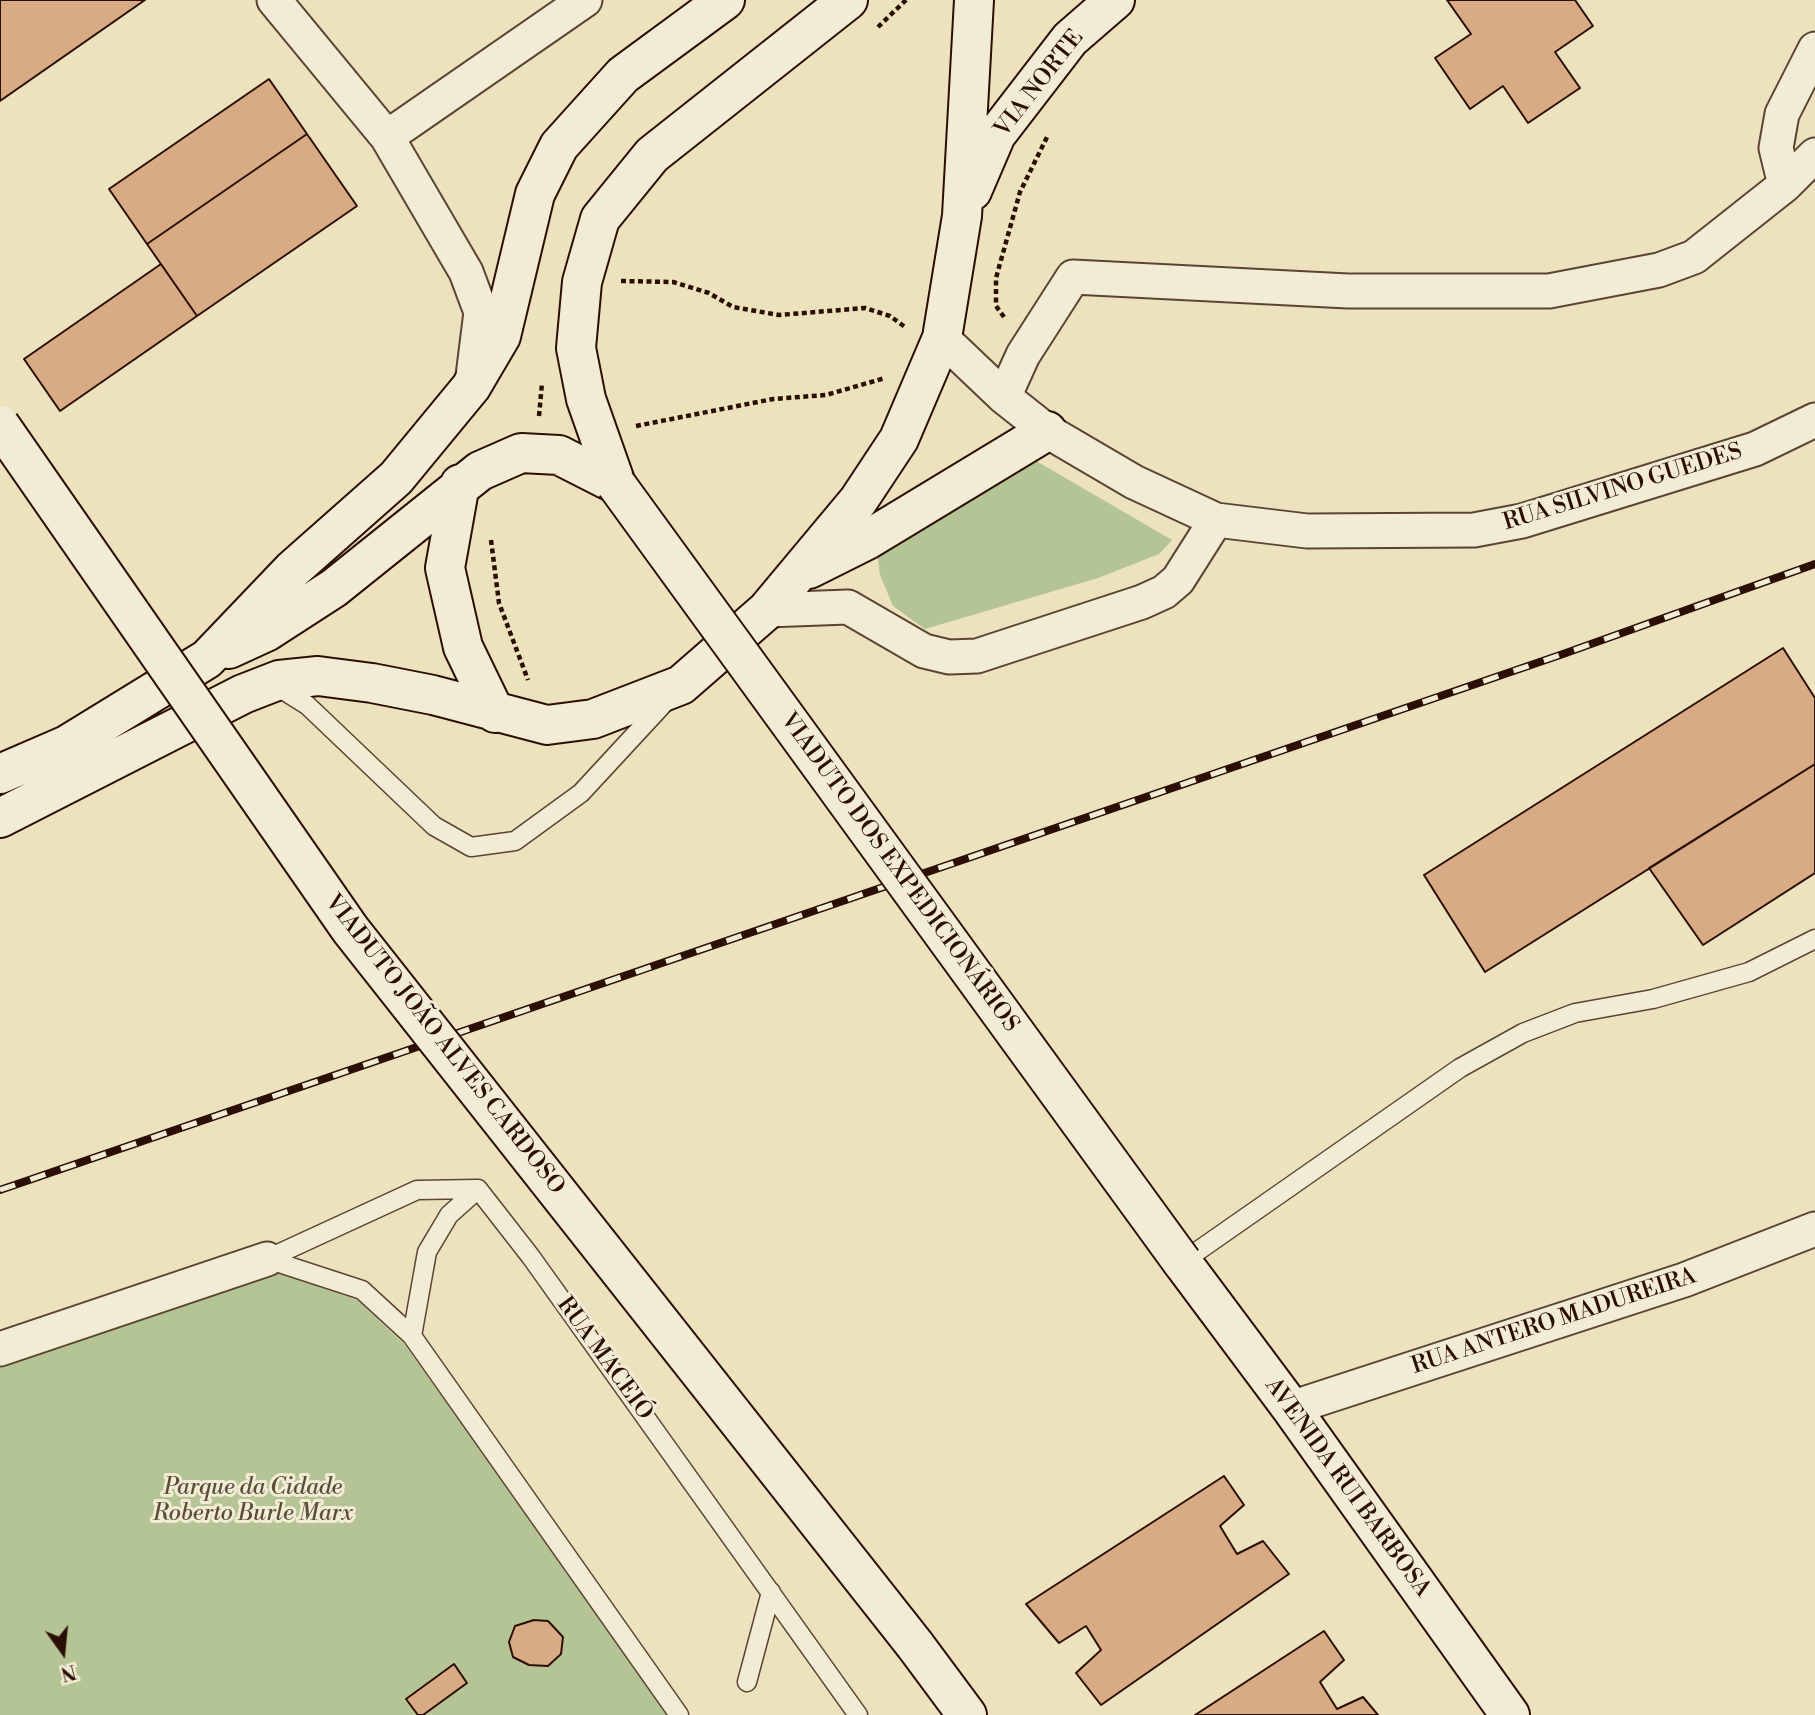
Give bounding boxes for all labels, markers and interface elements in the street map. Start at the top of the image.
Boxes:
street label: VIA NORTE [990,25,1090,143]
street label: RUA SILVINO GUEDES [1500,438,1746,538]
street label: VIADUTO DOS EXPEDICIONÁRIOS [774,708,1024,1038]
street label: VIADUTO JOÃO ALVES CARDOSO [318,890,570,1200]
street label: RUA ANTERO MADUREIRA [1408,1263,1700,1381]
street label: RUA MACEIÓ [550,1292,658,1426]
street label: AVENIDA RUI BARBOSA [1258,1373,1436,1603]
park label: Parque da Cidade Roberto Burle Marx [153,1474,353,1528]
north arrow [28,1617,98,1687]
text: N [58,1659,79,1686]

